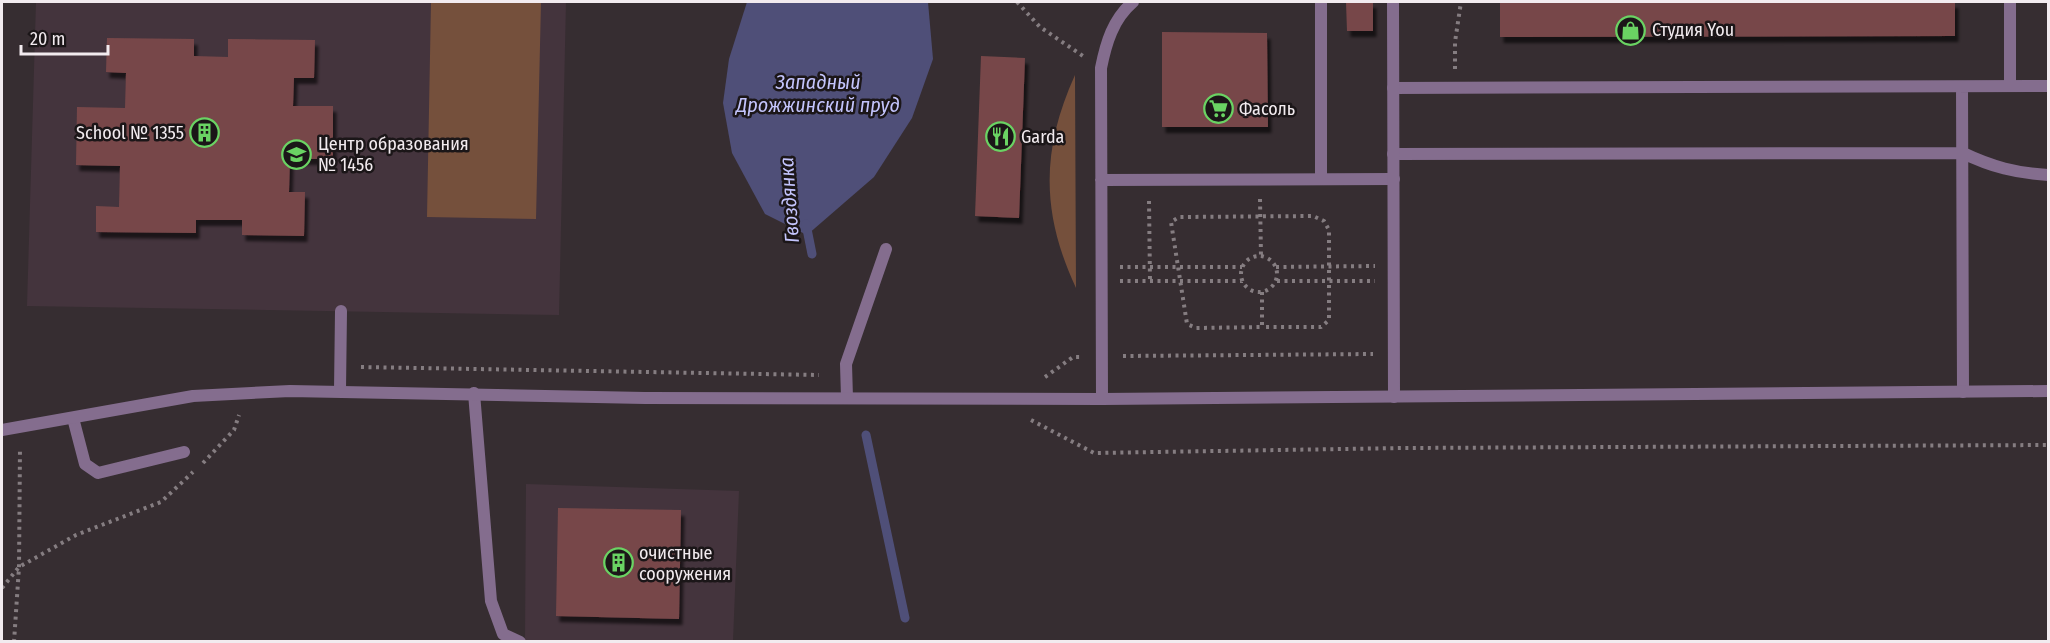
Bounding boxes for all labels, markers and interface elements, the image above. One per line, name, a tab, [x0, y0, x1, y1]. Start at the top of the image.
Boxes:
shop icon: Студия You	[1615, 14, 1647, 46]
scale bar	[21, 18, 108, 56]
place label: Студия You	[1652, 19, 1734, 41]
text: 20 m	[30, 28, 65, 50]
water label: Западный Дрожжинский пруд	[734, 70, 900, 117]
supermarket icon: Фасоль	[1202, 93, 1234, 125]
place label: Фасоль	[1239, 98, 1295, 120]
building icon: School № 1355	[189, 117, 221, 149]
restaurant icon: Garda	[984, 121, 1016, 153]
place label: School № 1355	[76, 122, 184, 144]
place label: Garda	[1021, 126, 1065, 148]
place label: Центр образования № 1456	[318, 133, 469, 176]
school or university icon: Центр образования № 1456	[281, 138, 313, 170]
water label: Гвоздянка	[774, 156, 804, 244]
place label: очистные сооружения	[639, 542, 731, 585]
building icon: очистные сооружения	[602, 547, 634, 579]

